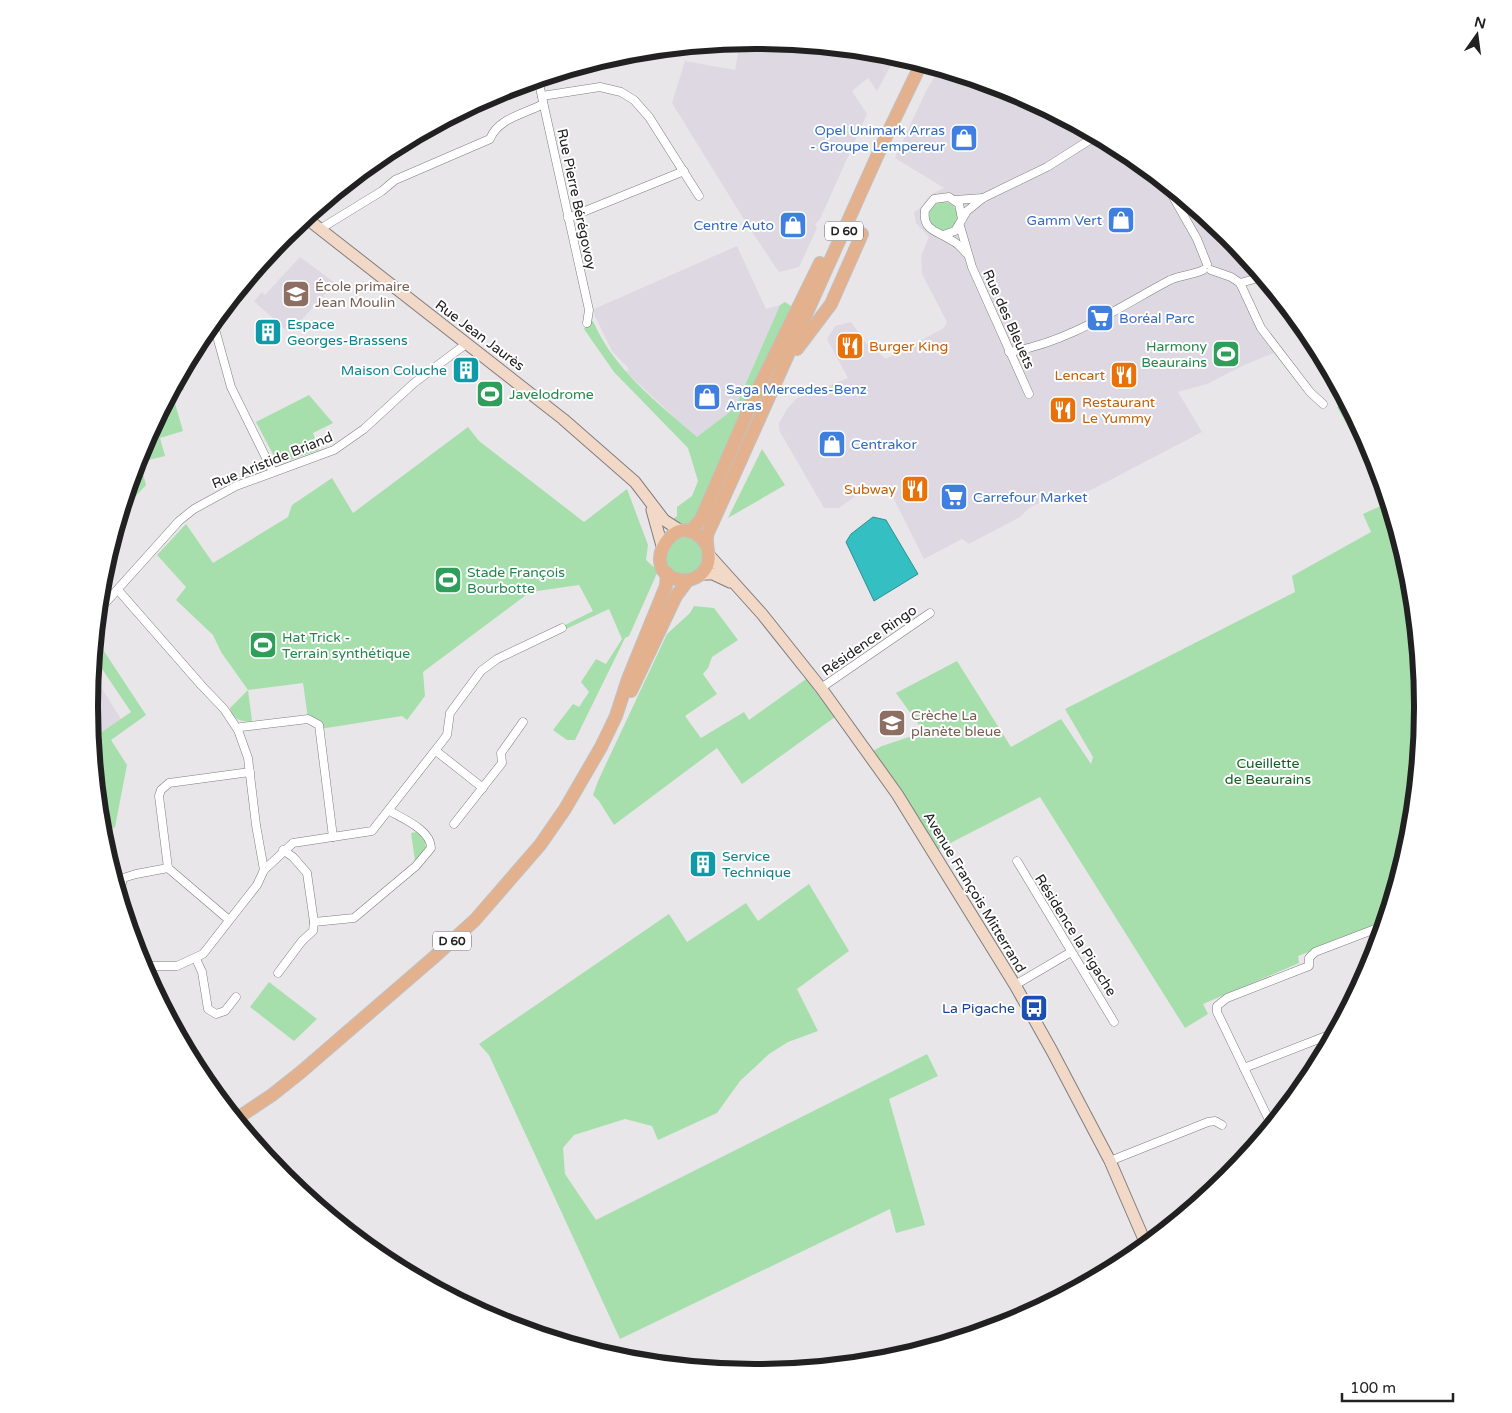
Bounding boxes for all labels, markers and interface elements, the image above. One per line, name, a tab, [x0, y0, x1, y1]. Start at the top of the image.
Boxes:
north arrow	[1452, 10, 1502, 60]
text: N	[1473, 13, 1488, 32]
place label: Opel Unimark Arras - Groupe Lempereur	[810, 122, 946, 155]
shop icon: Opel Unimark Arras - Groupe Lempereur	[949, 123, 979, 153]
street label: Rue Pierre Bérégovoy	[553, 127, 600, 272]
shop icon: Gamm Vert	[1106, 205, 1136, 235]
shop icon: Centre Auto	[778, 210, 808, 240]
place label: Gamm Vert	[1027, 212, 1103, 229]
place label: Centre Auto	[694, 217, 774, 234]
road number: D 60	[825, 222, 863, 240]
street label: Rue des Bleuets	[979, 267, 1038, 372]
place label: École primaire Jean Moulin	[315, 278, 410, 311]
school or university icon: École primaire Jean Moulin	[281, 279, 311, 309]
street label: Rue Jean Jaurès	[432, 296, 528, 375]
supermarket icon: Boréal Parc	[1085, 303, 1115, 333]
place label: Boréal Parc	[1119, 310, 1195, 327]
place label: Espace Georges-Brassens	[287, 316, 408, 349]
building icon: Espace Georges-Brassens	[253, 317, 283, 347]
restaurant icon: Burger King	[835, 331, 865, 361]
place label: Burger King	[869, 338, 948, 355]
place label: Harmony Beaurains	[1141, 338, 1207, 371]
sports icon: Harmony Beaurains	[1211, 339, 1241, 369]
building icon: Maison Coluche	[451, 355, 481, 385]
restaurant icon: Lencart	[1109, 360, 1139, 390]
place label: Maison Coluche	[341, 362, 447, 379]
place label: Lencart	[1054, 367, 1106, 384]
sports icon: Javelodrome	[475, 379, 505, 409]
place label: Saga Mercedes-Benz Arras	[726, 381, 867, 414]
shop icon: Saga Mercedes-Benz Arras	[692, 382, 722, 412]
place label: Javelodrome	[509, 386, 594, 403]
place label: Restaurant Le Yummy	[1082, 394, 1156, 427]
restaurant icon: Restaurant Le Yummy	[1048, 395, 1078, 425]
street label: Rue Aristide Briand	[209, 428, 335, 492]
shop icon: Centrakor	[817, 429, 847, 459]
place label: Centrakor	[851, 436, 917, 453]
restaurant icon: Subway	[900, 474, 930, 504]
place label: Subway	[844, 481, 896, 498]
supermarket icon: Carrefour Market	[939, 482, 969, 512]
place label: Carrefour Market	[973, 489, 1088, 506]
place label: Stade François Bourbotte	[467, 564, 565, 597]
sports icon: Stade François Bourbotte	[433, 565, 463, 595]
street label: Résidence Ringo	[819, 601, 920, 679]
place label: Hat Trick - Terrain synthétique	[282, 629, 410, 662]
sports icon: Hat Trick - Terrain synthétique	[248, 630, 278, 660]
place label: Crèche La planète bleue	[911, 707, 1001, 740]
school or university icon: Crèche La planète bleue	[877, 708, 907, 738]
park label: Cueillette de Beaurains	[1225, 755, 1311, 788]
street label: Avenue François Mitterrand	[920, 809, 1029, 976]
place label: Service Technique	[722, 848, 791, 881]
building icon: Service Technique	[688, 849, 718, 879]
street label: Résidence la Pigache	[1031, 871, 1120, 1000]
road number: D 60	[433, 931, 471, 950]
bus stop icon: La Pigache	[1019, 993, 1049, 1023]
place label: La Pigache	[942, 1000, 1015, 1017]
scale bar	[1342, 1370, 1453, 1402]
text: 100 m	[1350, 1379, 1396, 1397]

